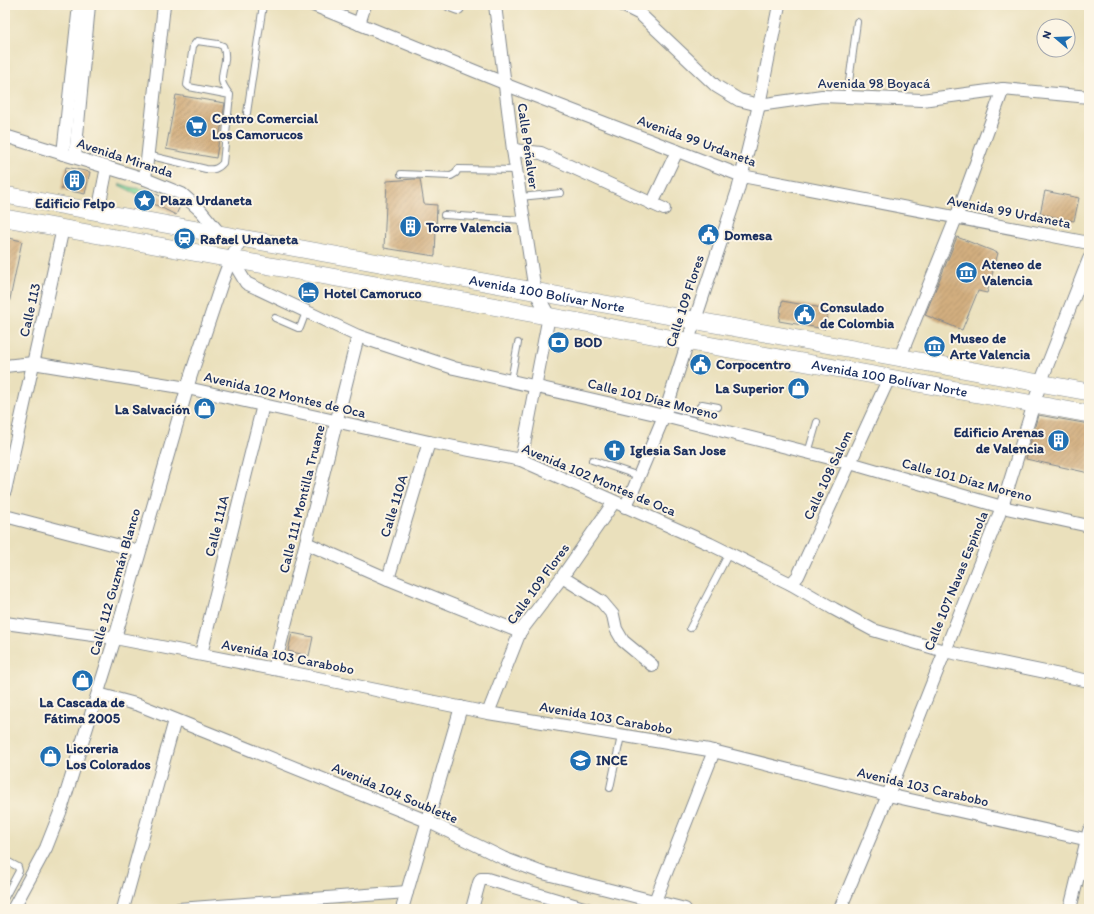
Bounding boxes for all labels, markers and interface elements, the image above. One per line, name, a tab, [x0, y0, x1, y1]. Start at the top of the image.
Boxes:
north arrow	[1036, 18, 1076, 58]
text: N	[1040, 29, 1054, 41]
street label: Avenida 98 Boyacá	[818, 75, 931, 92]
street label: Calle Peñalver	[514, 102, 543, 191]
place label: Centro Comercial Los Camorucos	[212, 110, 319, 143]
street label: Avenida 99 Urdaneta	[635, 112, 760, 171]
supermarket icon: Centro Comercial Los Camorucos	[183, 113, 209, 139]
street label: Avenida Miranda	[75, 134, 176, 182]
building icon: Edificio Felpo	[62, 168, 88, 194]
place icon: Plaza Urdaneta	[131, 187, 157, 213]
place label: Plaza Urdaneta	[160, 192, 252, 209]
street label: Avenida 99 Urdaneta	[946, 192, 1073, 232]
place label: Edificio Felpo	[35, 195, 115, 212]
building icon: Torre Valencia	[398, 214, 424, 240]
place label: Torre Valencia	[425, 219, 512, 236]
public building icon: Domesa	[695, 222, 721, 248]
station icon: Rafael Urdaneta	[172, 226, 198, 252]
place label: Domesa	[724, 227, 773, 244]
place label: Rafael Urdaneta	[200, 231, 299, 248]
street label: Calle 109 Flores	[662, 253, 708, 349]
place label: Ateneo de Valencia	[981, 256, 1042, 289]
museum icon: Ateneo de Valencia	[953, 259, 979, 285]
street label: Avenida 100 Bolívar Norte	[468, 271, 627, 316]
hotel icon: Hotel Camoruco	[296, 280, 322, 306]
street label: Calle 113	[16, 281, 45, 339]
place label: Hotel Camoruco	[324, 285, 422, 302]
place label: Consulado de Colombia	[820, 299, 894, 332]
public building icon: Consulado de Colombia	[791, 302, 817, 328]
bank icon: BOD	[545, 329, 571, 355]
place label: Museo de Arte Valencia	[949, 330, 1030, 363]
museum icon: Museo de Arte Valencia	[922, 333, 948, 359]
place label: BOD	[574, 334, 602, 351]
public building icon: Corpocentro	[687, 351, 713, 377]
place label: Corpocentro	[716, 356, 791, 373]
street label: Avenida 100 Bolívar Norte	[810, 356, 969, 400]
street label: Avenida 102 Montes de Oca	[202, 368, 368, 422]
street label: Calle 101 Díaz Moreno	[586, 375, 720, 423]
shop icon: La Superior	[786, 375, 812, 401]
place label: La Superior	[715, 380, 784, 397]
shop icon: La Salvación	[192, 396, 218, 422]
place label: La Salvación	[115, 401, 190, 418]
street label: Calle 111 Montilla Truane	[275, 423, 329, 575]
place label: Edificio Arenas de Valencia	[954, 424, 1044, 457]
street label: Calle 108 Salom	[800, 427, 857, 523]
building icon: Edificio Arenas de Valencia	[1046, 427, 1072, 453]
church icon: Iglesia San Jose	[601, 437, 627, 463]
street label: Avenida 102 Montes de Oca	[520, 440, 679, 520]
place label: Iglesia San Jose	[630, 442, 726, 459]
street label: Calle 101 Díaz Moreno	[900, 454, 1034, 506]
street label: Calle 110A	[376, 473, 412, 539]
street label: Calle 111A	[201, 494, 233, 558]
street label: Calle 112 Guzmán Blanco	[86, 506, 144, 658]
street label: Calle 107 Navas Espinola	[920, 509, 992, 653]
street label: Calle 109 Flores	[503, 540, 573, 628]
street label: Avenida 103 Carabobo	[220, 636, 356, 678]
shop icon: La Cascada de Fátima 2005	[69, 667, 95, 693]
place label: La Cascada de Fátima 2005	[39, 694, 125, 727]
street label: Avenida 103 Carabobo	[538, 698, 674, 738]
place label: Licoreria Los Colorados	[66, 740, 151, 773]
shop icon: Licoreria Los Colorados	[37, 743, 63, 769]
school or university icon: INCE	[567, 747, 593, 773]
place label: INCE	[596, 752, 628, 769]
street label: Avenida 104 Soublette	[330, 759, 461, 827]
street label: Avenida 103 Carabobo	[856, 764, 990, 810]

